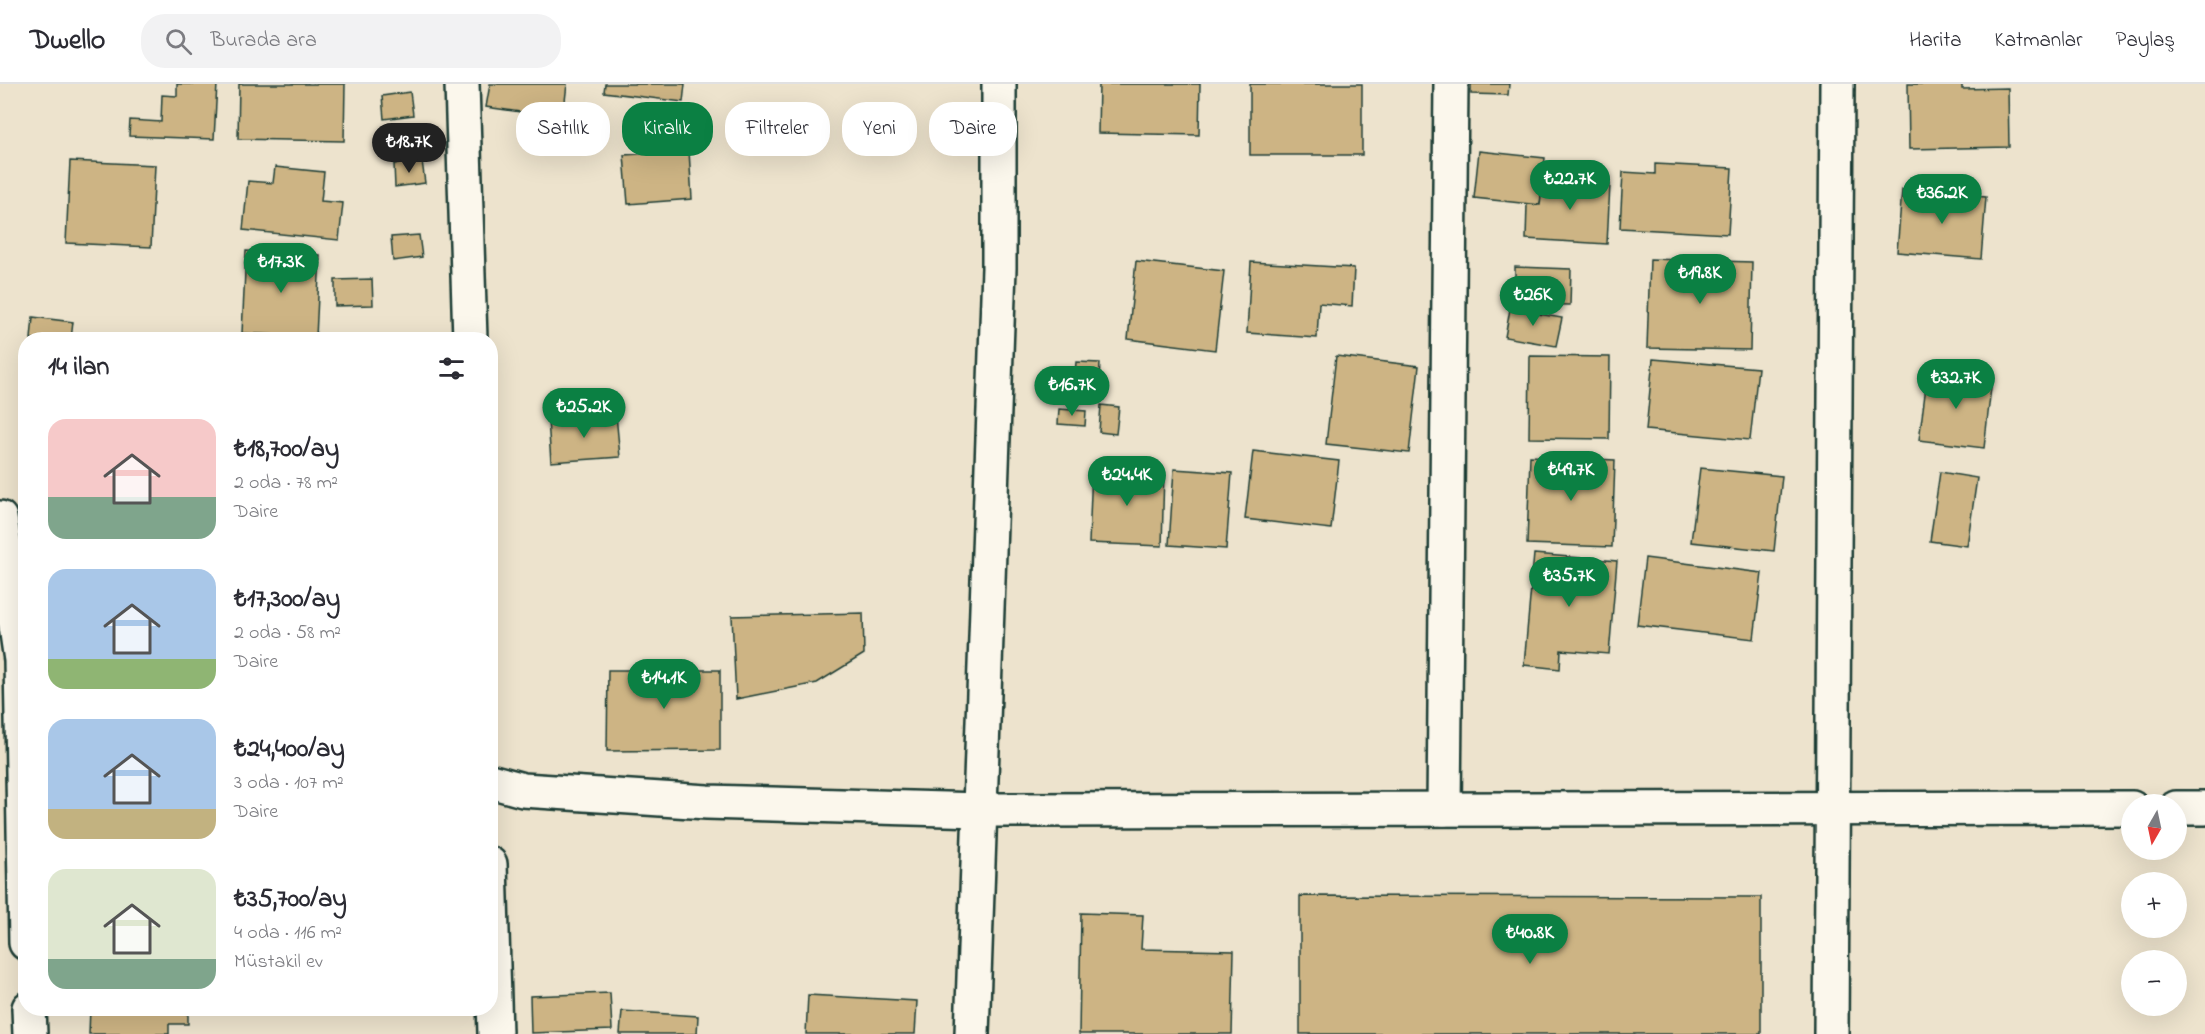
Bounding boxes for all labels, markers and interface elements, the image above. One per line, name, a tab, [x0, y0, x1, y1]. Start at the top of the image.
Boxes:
search box	[141, 14, 561, 68]
text: Dwello	[30, 21, 105, 62]
icon: search	[162, 25, 195, 58]
text: Burada ara	[210, 25, 317, 57]
text: Harita	[1909, 26, 1962, 56]
text: Katmanlar	[1995, 26, 2083, 56]
text: Paylaş	[2116, 26, 2175, 56]
chip: Satılık	[516, 102, 610, 156]
chip: Kiralık	[622, 102, 713, 156]
chip: Filtreler	[725, 102, 830, 156]
chip: Yeni	[842, 102, 917, 156]
chip: Daire	[929, 102, 1017, 156]
pin: ₺18.7K	[360, 123, 458, 174]
text: ₺18.7K	[386, 128, 432, 157]
pin: ₺22.7K	[1521, 160, 1619, 211]
text: ₺22.7K	[1544, 165, 1596, 194]
pin: ₺36.2K	[1893, 174, 1991, 225]
text: ₺36.2K	[1917, 179, 1967, 208]
pin: ₺17.3K	[232, 243, 330, 294]
text: ₺17.3K	[258, 248, 304, 277]
pin: ₺19.8K	[1651, 254, 1749, 305]
text: ₺19.8K	[1678, 259, 1722, 288]
pin: ₺26K	[1497, 276, 1569, 327]
text: ₺26K	[1514, 281, 1552, 310]
text: 14 ilan	[48, 349, 109, 387]
icon: filters	[435, 352, 468, 385]
pin: ₺32.7K	[1907, 359, 2005, 410]
text: ₺32.7K	[1931, 364, 1981, 393]
pin: ₺16.7K	[1023, 366, 1121, 417]
text: ₺16.7K	[1048, 371, 1096, 400]
pin: ₺25.2K	[535, 388, 633, 439]
text: ₺25.2K	[556, 393, 612, 422]
text: ₺18,700/ay	[234, 431, 339, 469]
icon: home	[96, 443, 168, 515]
pin: ₺49.7K	[1522, 451, 1620, 502]
pin: ₺24.4K	[1078, 456, 1176, 507]
text: ₺49.7K	[1548, 456, 1594, 485]
text: ₺24.4K	[1102, 461, 1152, 490]
text: 2 oda · 78 m²	[234, 469, 338, 498]
text: Daire	[234, 498, 278, 527]
pin: ₺35.7K	[1520, 557, 1618, 608]
text: ₺35.7K	[1543, 562, 1595, 591]
text: ₺17,300/ay	[234, 581, 340, 619]
icon: home	[96, 593, 168, 665]
text: 2 oda · 58 m²	[234, 619, 341, 648]
text: Daire	[234, 648, 278, 677]
pin: ₺14.1K	[615, 659, 713, 710]
text: ₺14.1K	[642, 664, 686, 693]
text: ₺24,400/ay	[234, 731, 345, 769]
icon: home	[96, 743, 168, 815]
text: 3 oda · 107 m²	[234, 769, 344, 798]
north arrow	[2121, 794, 2187, 860]
map controls	[2121, 794, 2187, 1016]
text: Daire	[234, 798, 278, 827]
button: +	[2121, 872, 2187, 938]
text: ₺35,700/ay	[234, 881, 347, 919]
icon: home	[96, 893, 168, 965]
pin: ₺40.8K	[1481, 914, 1579, 965]
text: 4 oda · 116 m²	[234, 919, 342, 948]
text: ₺40.8K	[1506, 919, 1554, 948]
text: Müstakil ev	[234, 948, 323, 977]
button: −	[2121, 950, 2187, 1016]

